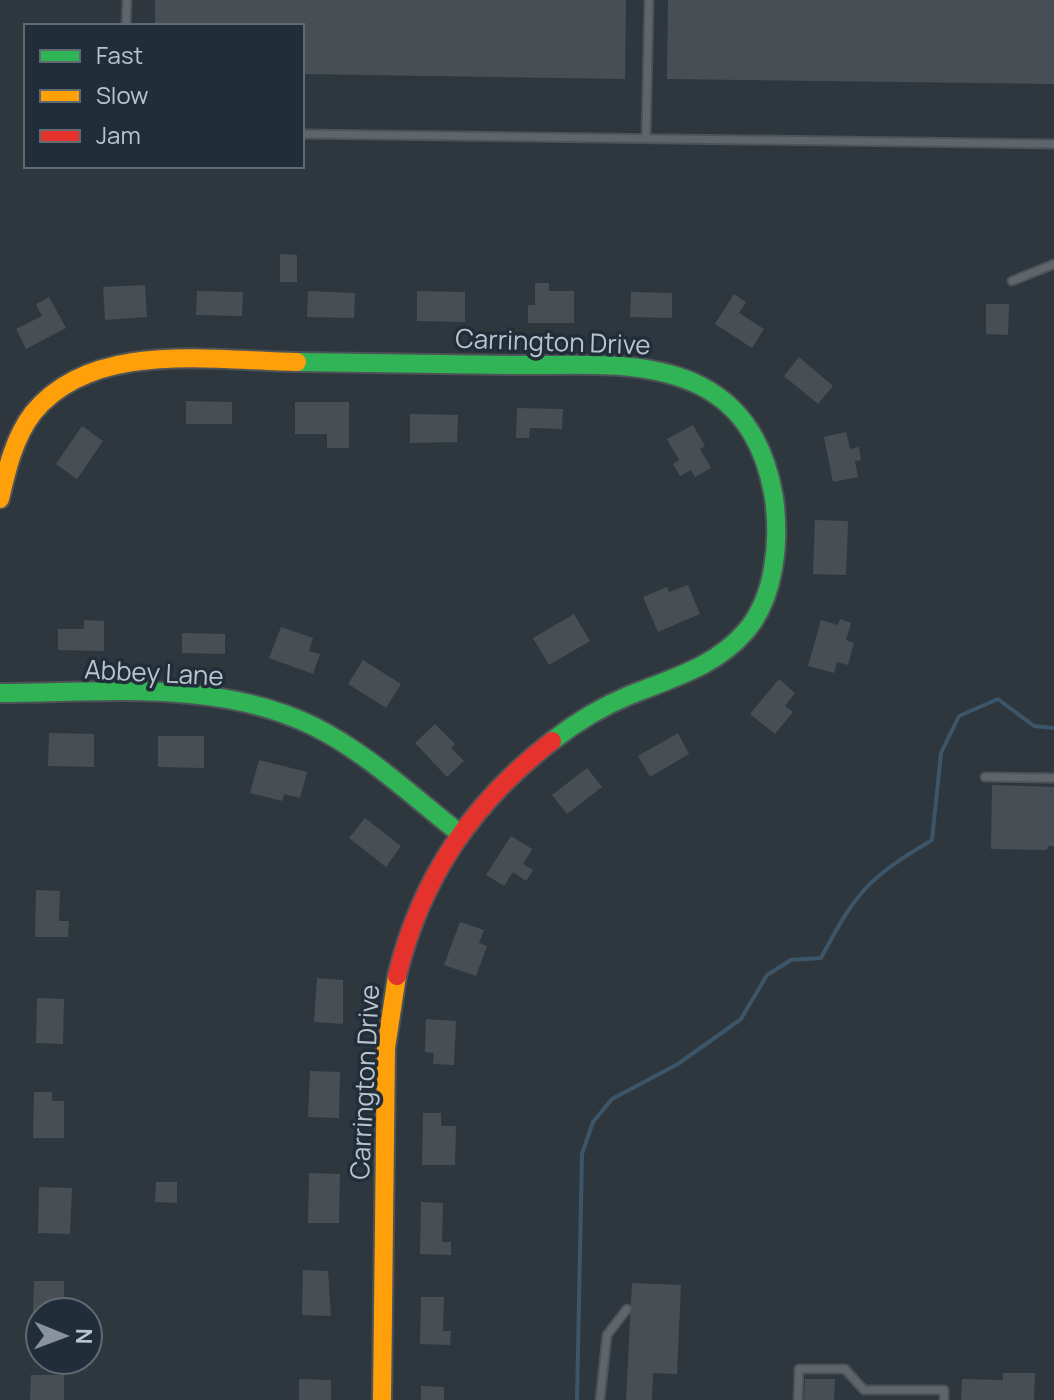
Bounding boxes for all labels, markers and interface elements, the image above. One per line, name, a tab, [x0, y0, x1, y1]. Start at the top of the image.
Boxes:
legend	[24, 24, 304, 168]
text: Fast	[96, 38, 143, 71]
text: Slow	[96, 78, 149, 111]
text: Jam	[96, 118, 141, 151]
street label: Carrington Drive	[455, 320, 651, 362]
street label: Abbey Lane	[83, 650, 225, 694]
street label: Carrington Drive	[341, 983, 387, 1181]
north arrow	[24, 1296, 104, 1376]
text: N	[69, 1328, 99, 1345]

